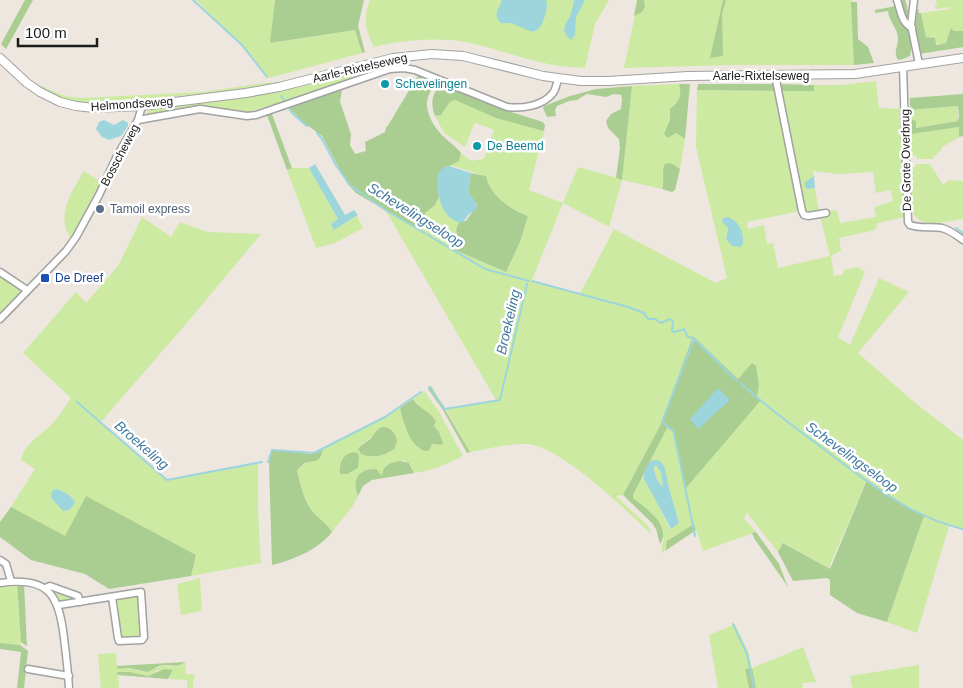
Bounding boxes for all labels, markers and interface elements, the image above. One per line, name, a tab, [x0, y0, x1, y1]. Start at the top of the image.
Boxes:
scale bar	[18, 15, 96, 47]
text: 100 m	[25, 24, 67, 41]
street label: Aarle-Rixtelseweg	[311, 50, 409, 86]
street label: Aarle-Rixtelseweg	[713, 69, 809, 83]
place label: Schevelingen	[395, 77, 467, 91]
marker: Schevelingen	[379, 78, 391, 90]
street label: Helmondseweg	[90, 94, 174, 114]
street label: De Grote Overbrug	[898, 109, 914, 211]
street label: Bosscheweg	[98, 122, 142, 188]
place label: De Beemd	[487, 139, 544, 153]
marker: De Beemd	[471, 140, 483, 152]
water label: Schevelingseloop	[365, 179, 467, 251]
place label: Tamoil express	[110, 202, 190, 216]
marker: Tamoil express	[94, 203, 106, 215]
place label: De Dreef	[55, 271, 104, 285]
marker: De Dreef	[39, 272, 51, 284]
water label: Broekeling	[493, 288, 523, 356]
water label: Broekeling	[112, 417, 172, 473]
water label: Schevelingseloop	[803, 418, 901, 496]

